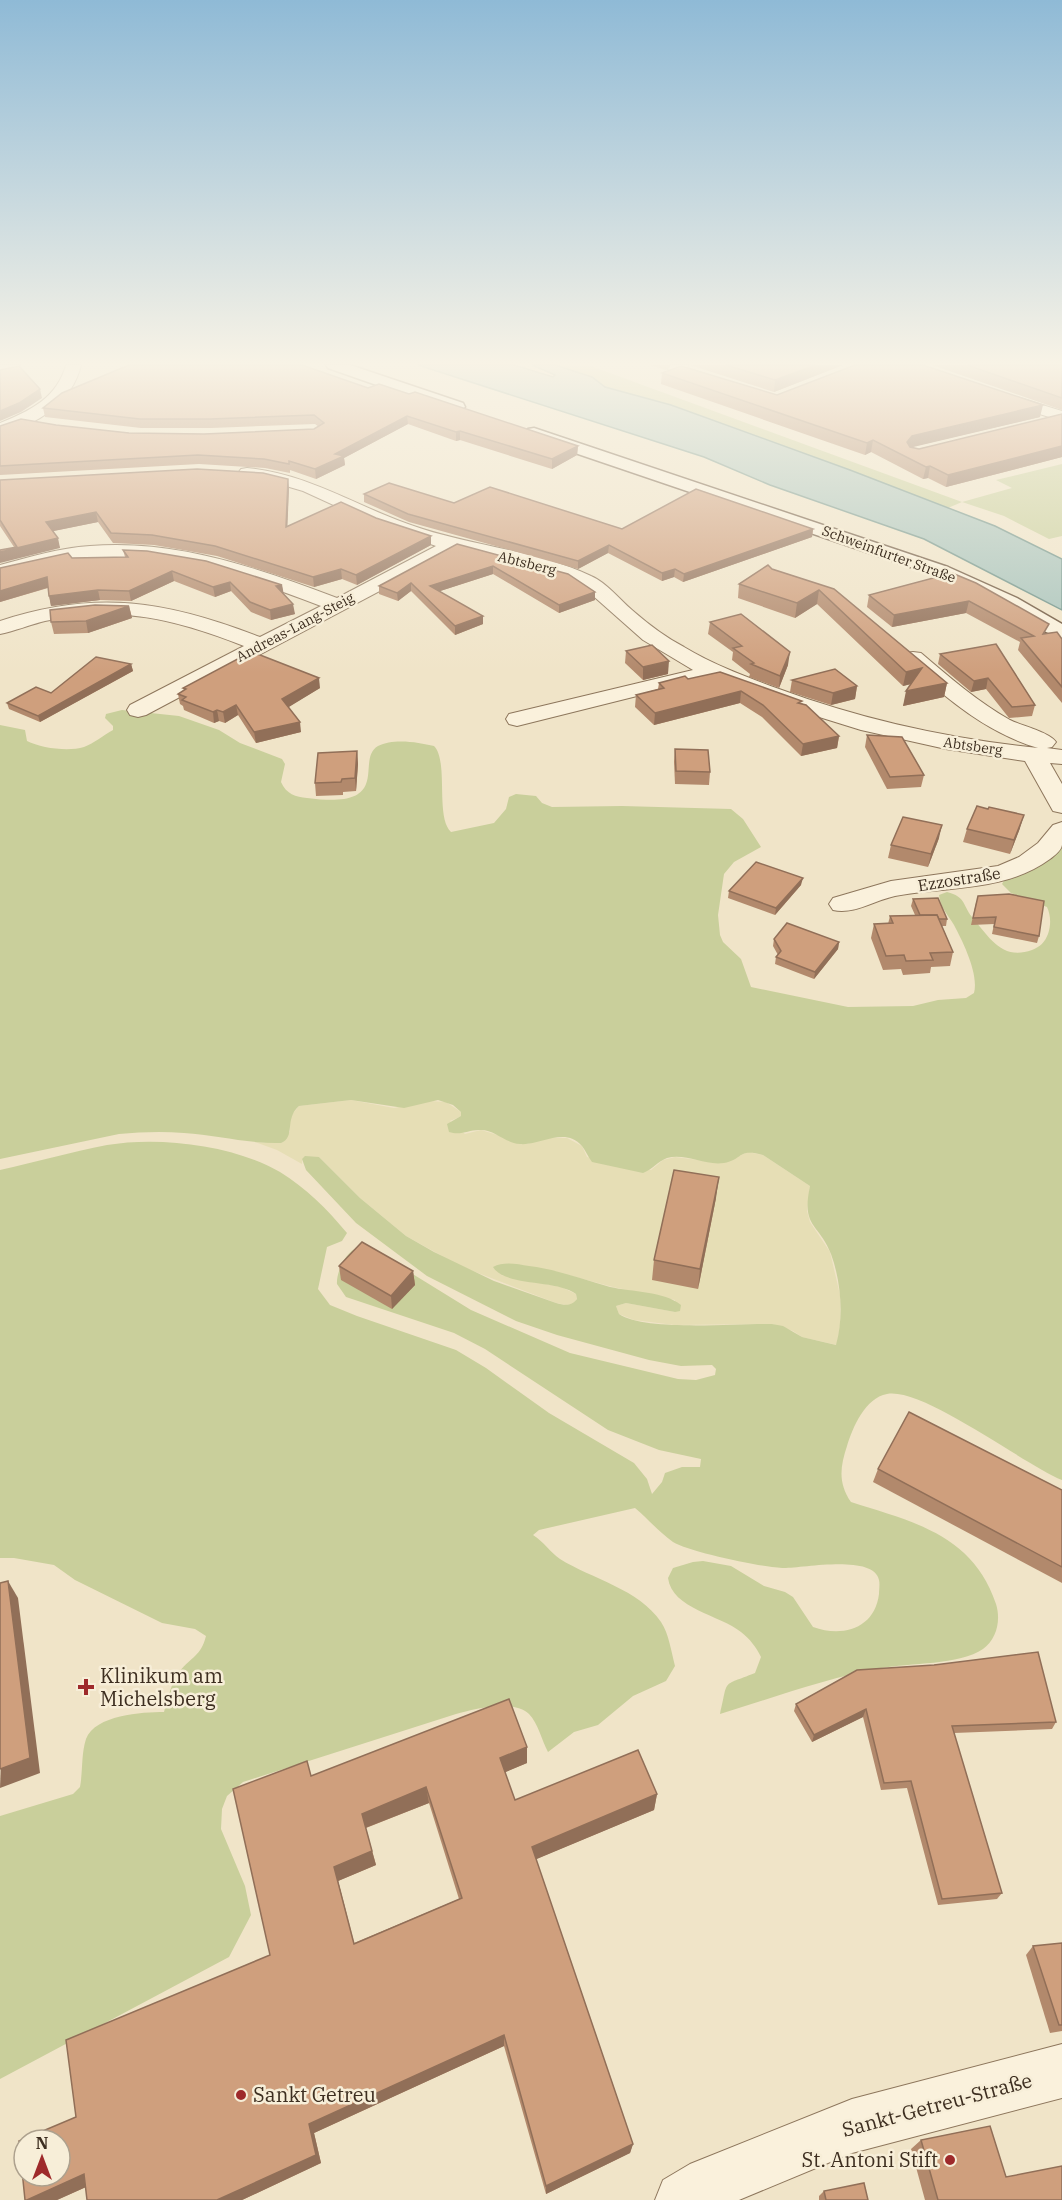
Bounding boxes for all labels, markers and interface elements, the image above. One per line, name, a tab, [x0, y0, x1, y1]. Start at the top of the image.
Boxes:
street label: Schweinfurter Straße	[820, 521, 958, 587]
street label: Abtsberg	[496, 547, 558, 579]
street label: Andreas-Lang-Steig	[233, 588, 357, 666]
street label: Abtsberg	[942, 733, 1004, 759]
street label: Ezzostraße	[916, 863, 1002, 895]
place label: Klinikum am Michelsberg	[100, 1662, 223, 1712]
marker: Klinikum am Michelsberg	[77, 1678, 95, 1696]
street label: Sankt-Getreu-Straße	[839, 2066, 1035, 2143]
place label: Sankt Getreu	[253, 2081, 376, 2108]
marker: Sankt Getreu	[234, 2088, 248, 2102]
north arrow	[12, 2128, 72, 2188]
text: N	[36, 2133, 48, 2153]
place label: St. Antoni Stift	[801, 2146, 938, 2173]
marker: St. Antoni Stift	[943, 2153, 957, 2167]

